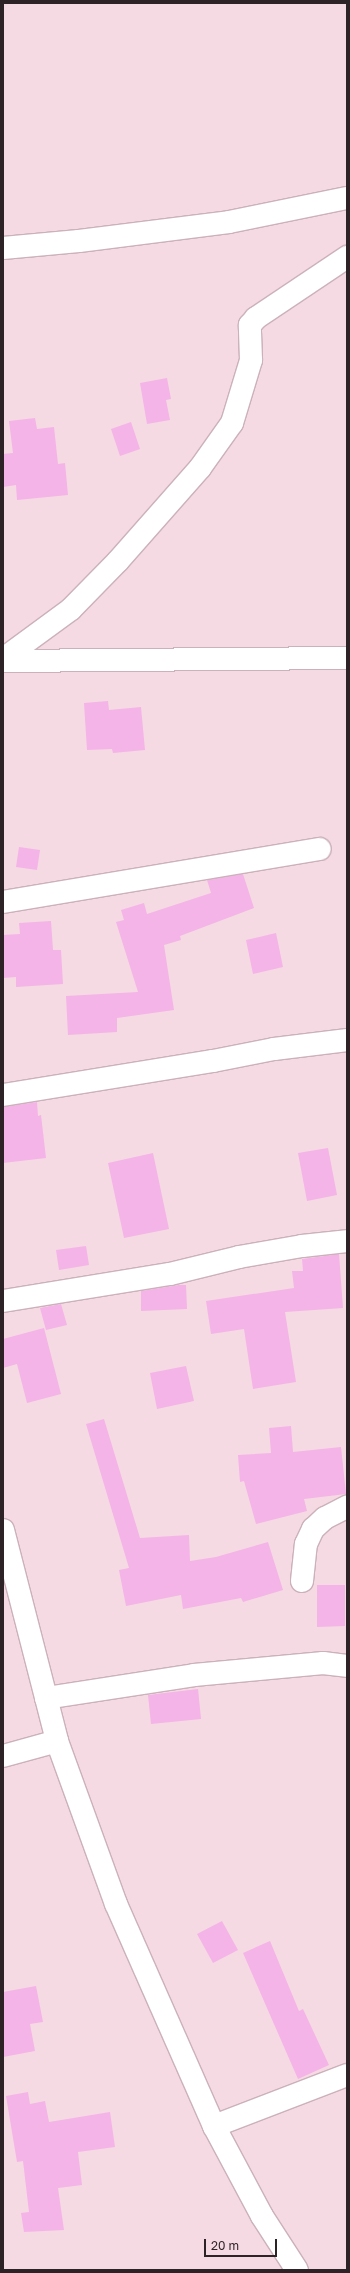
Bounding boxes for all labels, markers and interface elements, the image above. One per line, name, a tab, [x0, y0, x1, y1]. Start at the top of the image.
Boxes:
scale bar	[206, 2231, 279, 2257]
text: 20 m	[211, 2238, 239, 2253]

